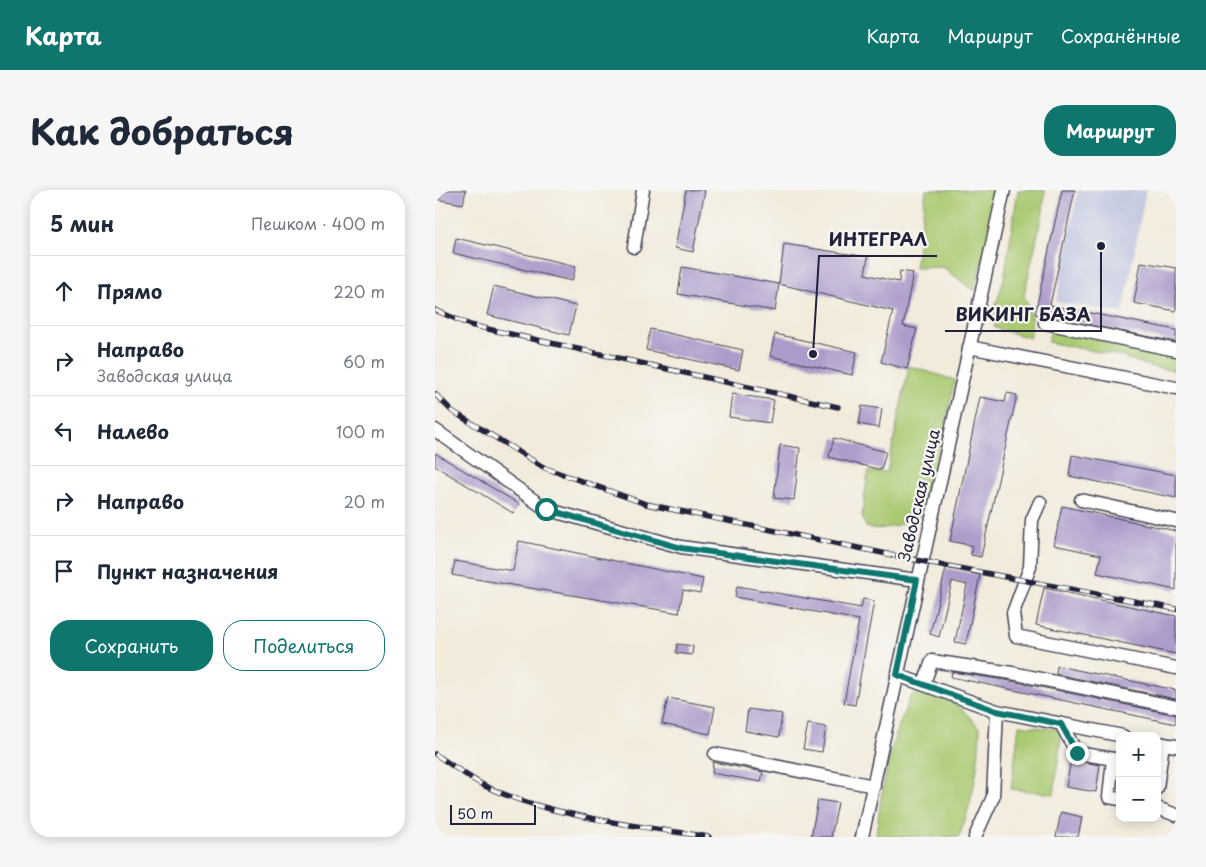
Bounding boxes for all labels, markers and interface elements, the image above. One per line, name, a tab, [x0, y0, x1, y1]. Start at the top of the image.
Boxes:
text: Карта	[25, 17, 102, 53]
text: Карта	[867, 22, 919, 49]
text: Маршрут	[947, 22, 1033, 49]
text: Сохранённые	[1061, 22, 1181, 49]
text: Как добраться	[30, 104, 294, 157]
button: Маршрут	[1044, 105, 1176, 156]
text: 5 мин	[50, 207, 114, 239]
text: Пешком · 400 m	[251, 211, 385, 235]
callout: ИНТЕГРАЛ	[819, 223, 937, 256]
text: ИНТЕГРАЛ	[829, 225, 927, 252]
icon: ahead	[50, 277, 78, 305]
text: Прямо	[97, 277, 162, 305]
text: 220 m	[334, 279, 385, 303]
callout: ВИКИНГ БАЗА	[945, 298, 1101, 331]
text: ВИКИНГ БАЗА	[955, 300, 1091, 327]
text: Направо	[97, 335, 184, 363]
icon: right	[50, 347, 78, 375]
text: 60 m	[343, 349, 385, 373]
text: Заводская улица	[97, 363, 232, 387]
icon: left	[50, 417, 78, 445]
text: Налево	[97, 417, 169, 445]
text: 100 m	[336, 419, 385, 443]
street label: Заводская улица	[891, 426, 945, 563]
icon: right	[50, 487, 78, 515]
text: Направо	[97, 487, 184, 515]
text: 20 m	[344, 489, 385, 513]
route start	[535, 498, 558, 521]
icon: arrive	[50, 557, 78, 585]
text: Пункт назначения	[97, 557, 278, 585]
button: Сохранить	[50, 620, 213, 671]
button: Поделиться	[223, 620, 385, 671]
map controls	[1116, 732, 1161, 822]
button: +	[1116, 732, 1161, 777]
route end	[1066, 742, 1089, 765]
button: −	[1116, 777, 1161, 822]
scale bar	[450, 802, 536, 825]
text: 50 m	[457, 803, 493, 824]

